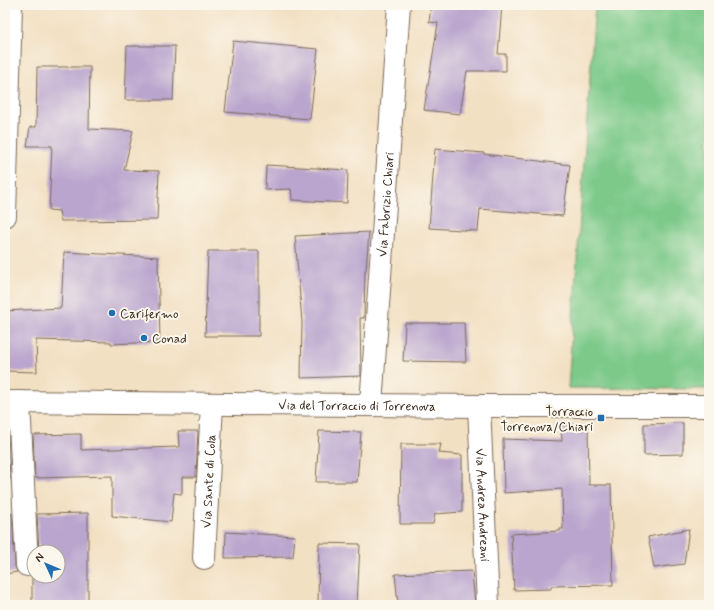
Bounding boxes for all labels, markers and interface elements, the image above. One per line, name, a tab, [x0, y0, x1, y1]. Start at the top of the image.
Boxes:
street label: Via Fabrizio Chiari	[374, 152, 399, 258]
place label: Carifermo	[120, 306, 179, 323]
marker: Carifermo	[107, 308, 117, 318]
place label: Conad	[152, 331, 187, 348]
marker: Conad	[139, 333, 149, 343]
street label: Via del Torraccio di Torrenova	[278, 397, 436, 416]
place label: Torraccio Torrenova/Chiari	[500, 404, 593, 436]
marker: Torraccio Torrenova/Chiari	[596, 413, 606, 423]
street label: Via Sante di Cola	[199, 434, 220, 529]
street label: Via Andrea Andreani	[471, 448, 493, 562]
north arrow	[26, 544, 66, 584]
text: N	[32, 550, 47, 565]

